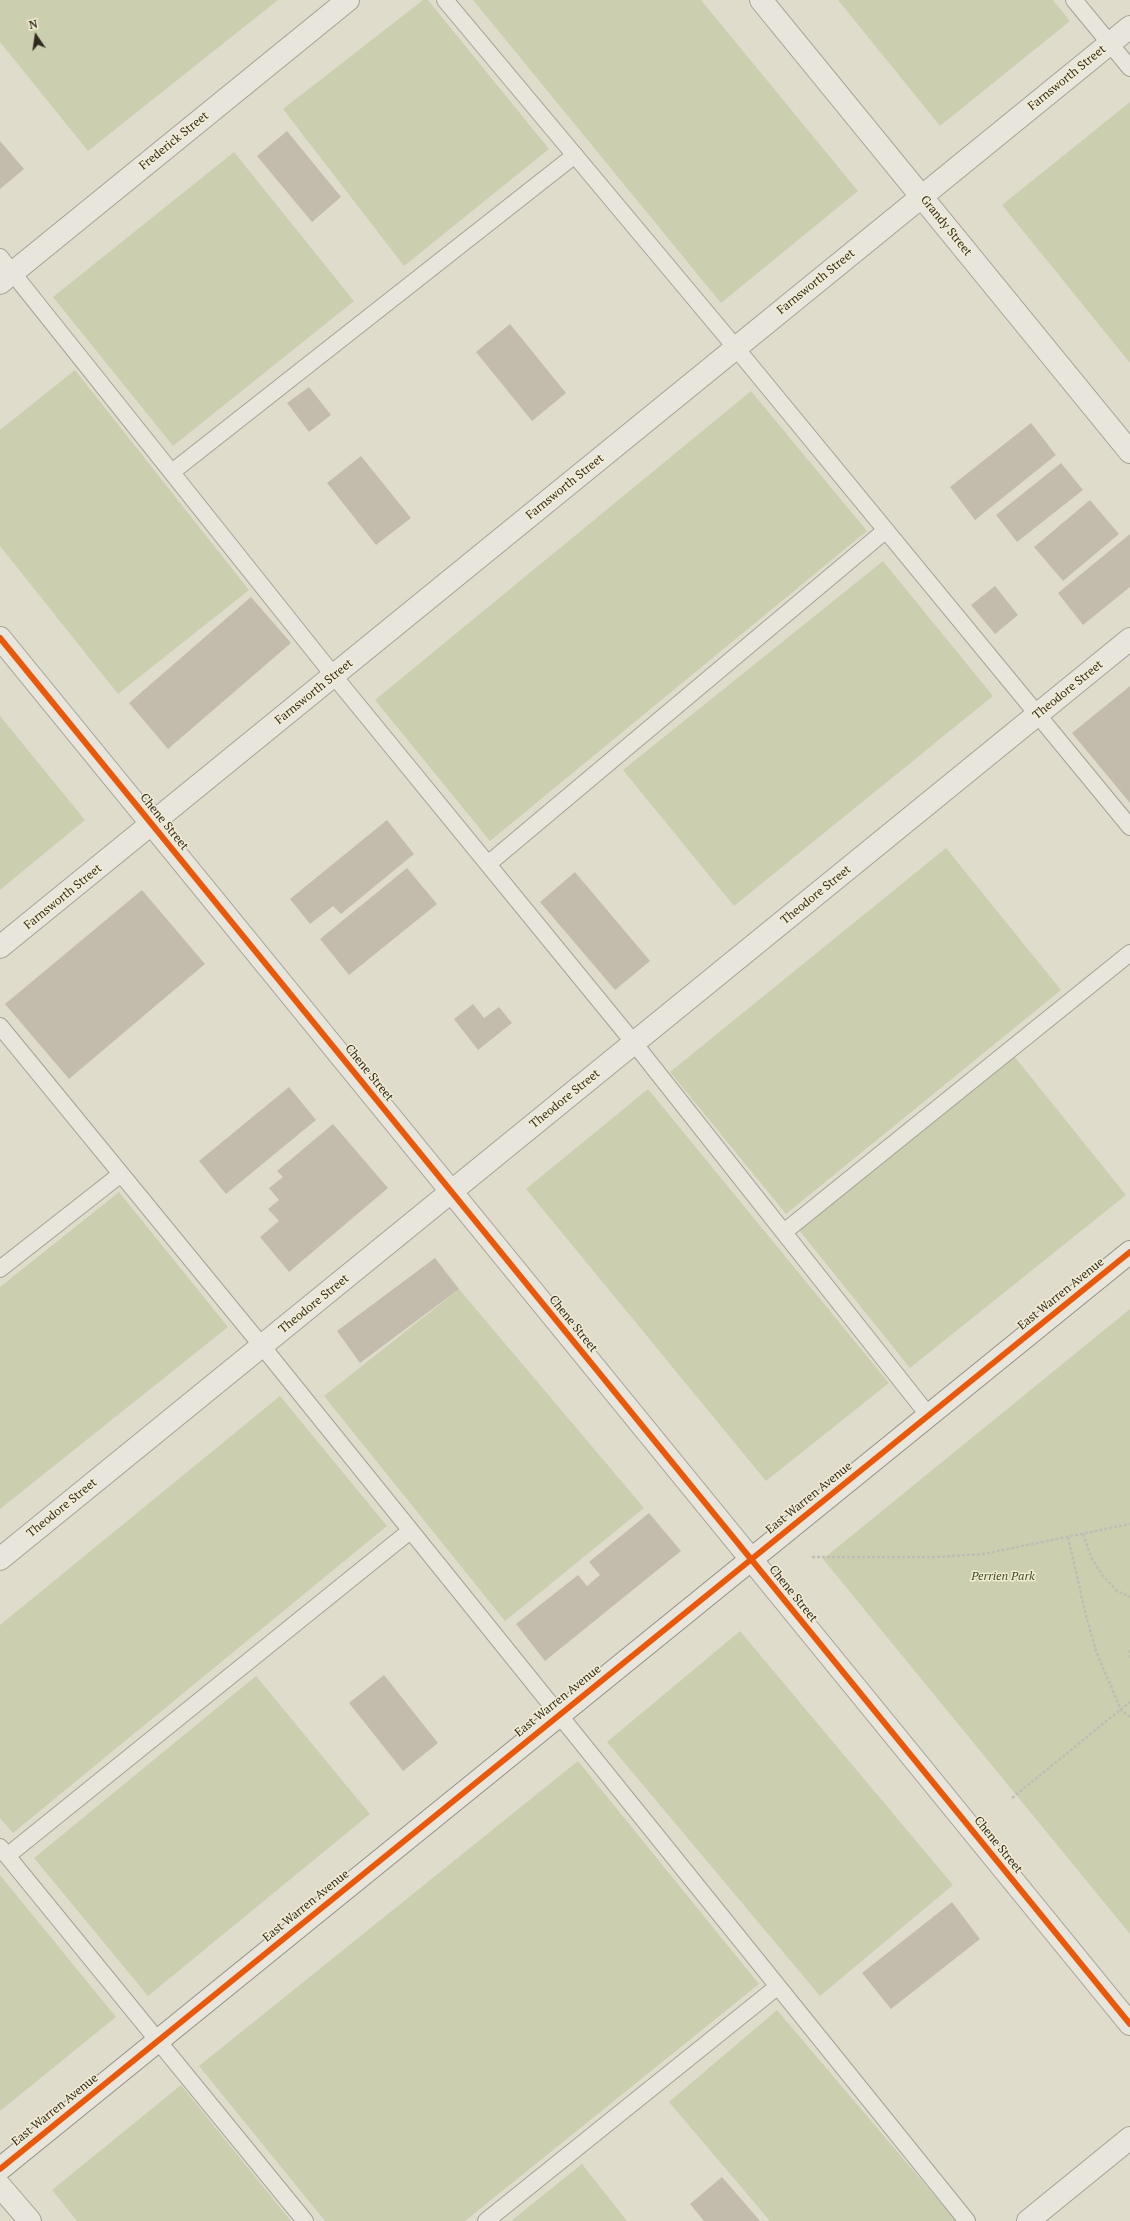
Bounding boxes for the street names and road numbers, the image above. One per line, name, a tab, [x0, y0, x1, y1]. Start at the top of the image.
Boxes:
street label: Farnsworth Street	[1025, 42, 1109, 114]
street label: Frederick Street	[137, 109, 211, 173]
street label: Grandy Street	[917, 193, 975, 259]
street label: Farnsworth Street	[774, 246, 858, 318]
street label: Farnsworth Street	[523, 451, 607, 523]
street label: Farnsworth Street	[272, 656, 356, 728]
street label: Theodore Street	[1030, 657, 1106, 723]
street label: Chene Street	[137, 791, 191, 853]
street label: Farnsworth Street	[21, 861, 105, 933]
street label: Theodore Street	[778, 862, 854, 928]
street label: Chene Street	[342, 1042, 396, 1104]
street label: Theodore Street	[527, 1066, 603, 1132]
street label: East Warren Avenue	[1015, 1255, 1107, 1333]
street label: Theodore Street	[276, 1271, 352, 1337]
street label: Chene Street	[546, 1293, 600, 1355]
street label: East Warren Avenue	[763, 1459, 855, 1537]
street label: Theodore Street	[24, 1475, 100, 1541]
street label: Chene Street	[766, 1563, 820, 1625]
street label: East Warren Avenue	[512, 1662, 604, 1740]
street label: Chene Street	[971, 1814, 1025, 1876]
street label: East Warren Avenue	[260, 1867, 352, 1945]
street label: East Warren Avenue	[9, 2071, 101, 2149]

